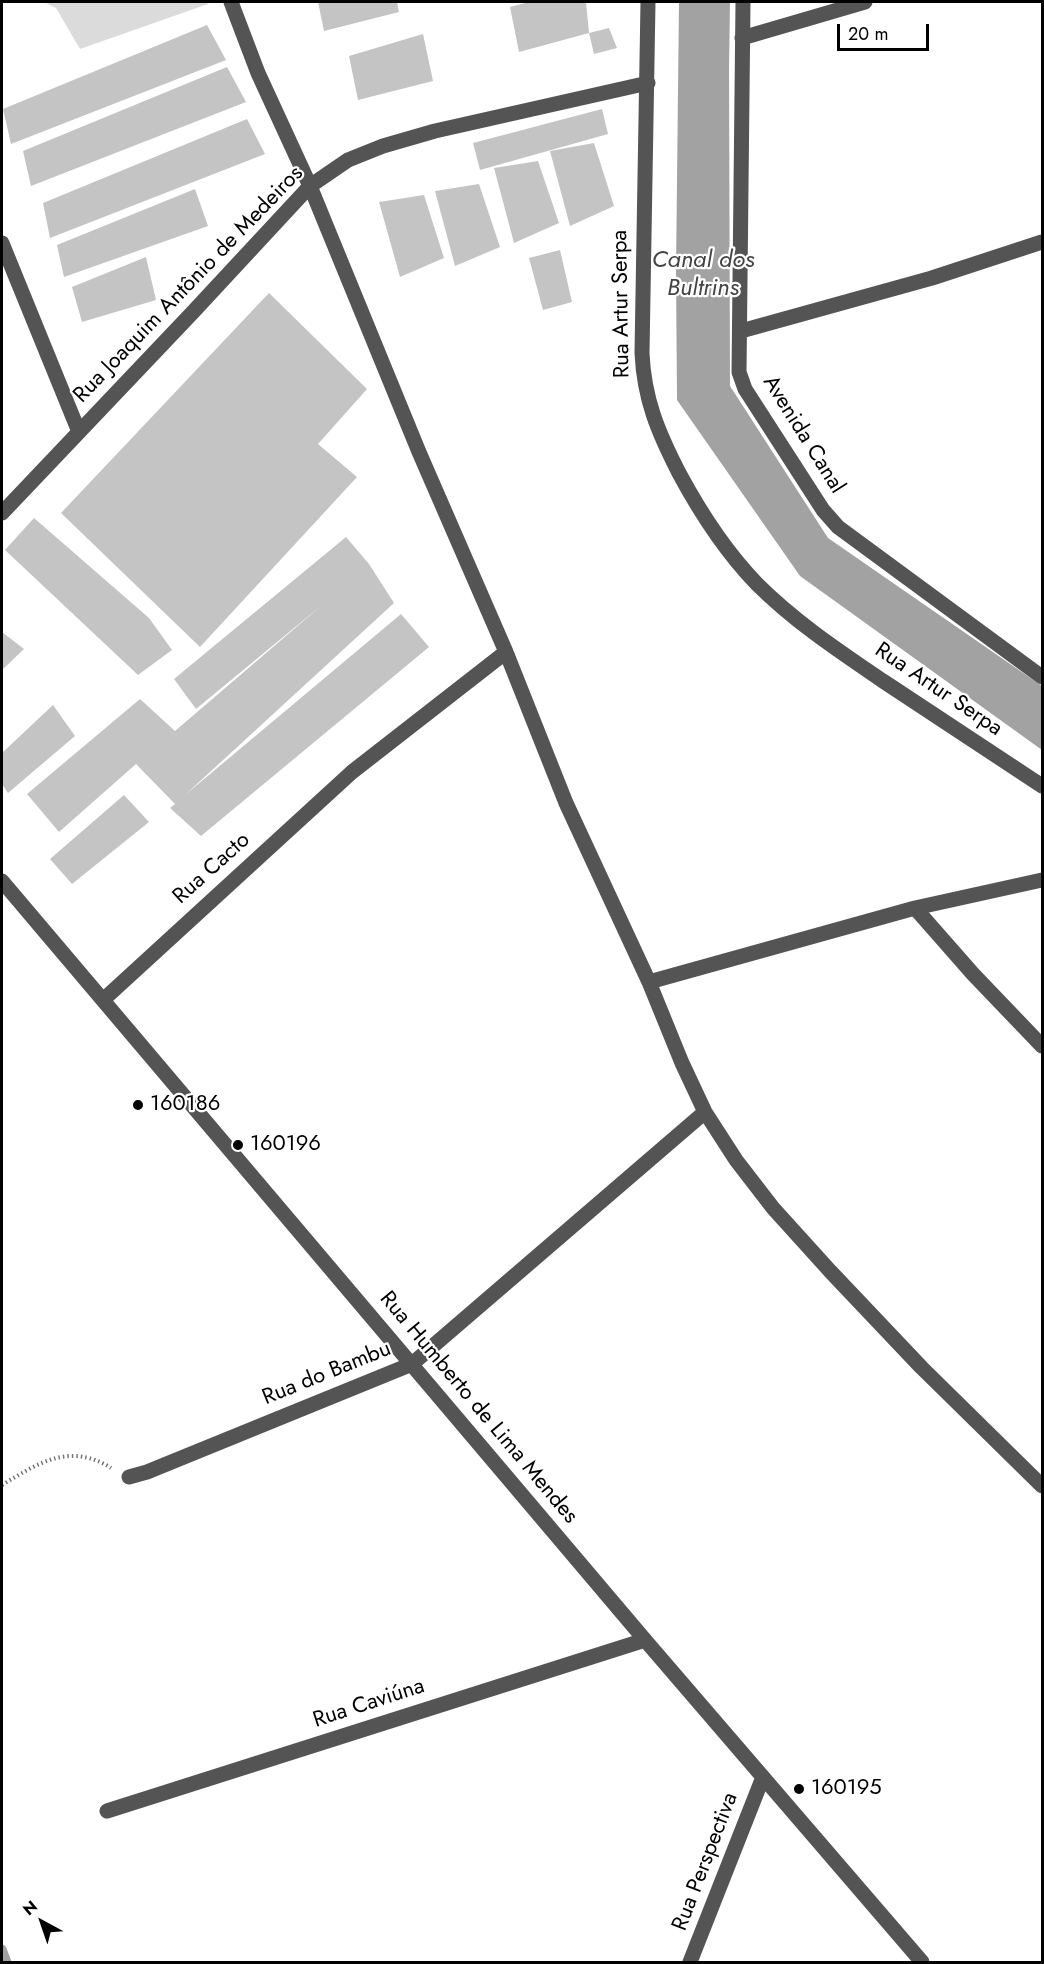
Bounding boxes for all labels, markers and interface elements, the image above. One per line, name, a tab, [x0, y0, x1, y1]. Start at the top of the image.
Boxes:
scale bar	[840, 12, 932, 50]
text: 20 m	[848, 21, 888, 47]
street label: Rua Joaquim Antônio de Medeiros	[69, 161, 309, 409]
street label: Rua Artur Serpa	[608, 230, 636, 378]
water label: Canal dos Bultrins	[652, 247, 754, 303]
street label: Avenida Canal	[756, 371, 850, 499]
street label: Rua Artur Serpa	[869, 638, 1007, 742]
street label: Rua Cacto	[168, 828, 256, 910]
place label: 160186	[150, 1092, 220, 1118]
marker: 160186	[131, 1098, 145, 1112]
place label: 160196	[250, 1132, 321, 1158]
marker: 160196	[231, 1138, 245, 1152]
street label: Rua Humberto de Lima Mendes	[373, 1287, 583, 1529]
street label: Rua do Bambu	[259, 1336, 395, 1412]
street label: Rua Caviúna	[310, 1674, 428, 1734]
place label: 160195	[811, 1776, 882, 1802]
marker: 160195	[792, 1782, 806, 1796]
street label: Rua Perspectiva	[668, 1789, 744, 1935]
north arrow	[12, 1892, 72, 1952]
text: N	[18, 1895, 42, 1921]

